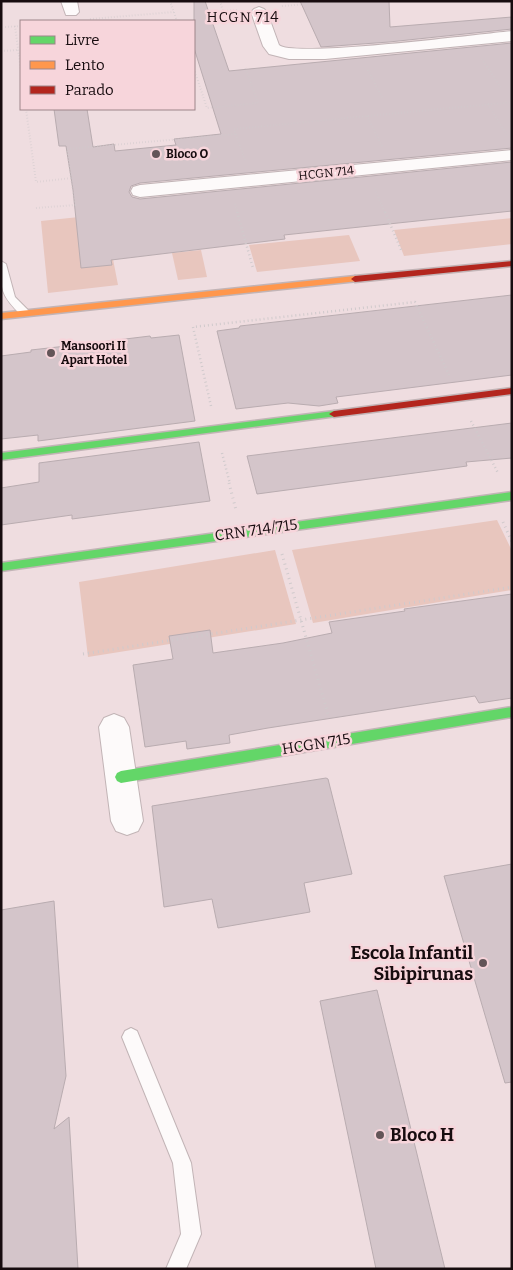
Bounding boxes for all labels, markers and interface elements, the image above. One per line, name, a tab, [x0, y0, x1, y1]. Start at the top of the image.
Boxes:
district label: HCGN 714	[206, 9, 280, 26]
legend	[20, 20, 195, 110]
text: Livre	[65, 31, 100, 49]
text: Lento	[65, 56, 105, 74]
text: Parado	[65, 81, 114, 99]
place label: Bloco O	[166, 147, 208, 161]
marker: Bloco O	[150, 148, 162, 160]
street label: HCGN 714	[298, 163, 354, 183]
place label: Mansoori II Apart Hotel	[61, 339, 127, 367]
marker: Mansoori II Apart Hotel	[45, 347, 57, 359]
street label: CRN 714/715	[213, 515, 299, 545]
street label: HCGN 715	[281, 730, 351, 758]
place label: Escola Infantil Sibipirunas	[350, 942, 473, 985]
marker: Escola Infantil Sibipirunas	[477, 957, 489, 969]
place label: Bloco H	[390, 1124, 454, 1146]
marker: Bloco H	[374, 1129, 386, 1141]

